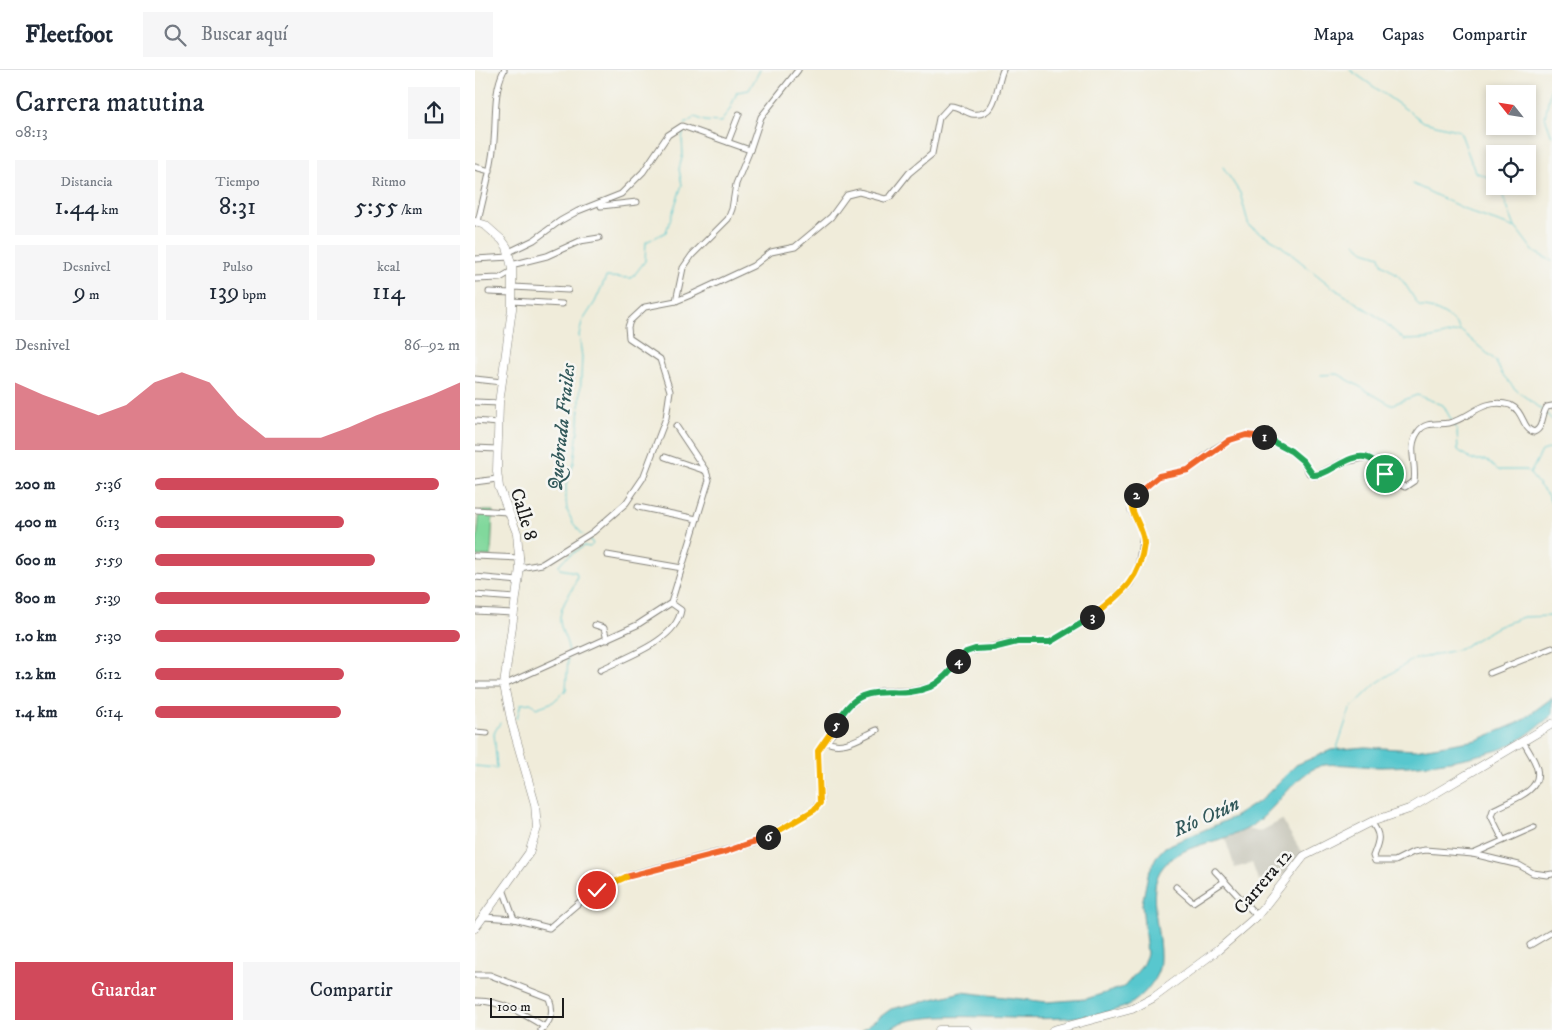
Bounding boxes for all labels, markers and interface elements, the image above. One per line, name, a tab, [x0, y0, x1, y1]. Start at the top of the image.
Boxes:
search box	[143, 12, 493, 57]
text: Fleetfoot	[25, 20, 113, 50]
icon: search	[161, 21, 189, 49]
text: Buscar aquí	[201, 23, 287, 46]
text: Mapa	[1313, 24, 1354, 46]
text: Capas	[1382, 24, 1424, 46]
text: Compartir	[1452, 24, 1527, 46]
text: Carrera matutina	[15, 85, 204, 120]
north arrow	[1486, 85, 1536, 135]
map controls	[1486, 85, 1536, 195]
button: share	[408, 87, 460, 139]
text: 08:13	[15, 122, 48, 142]
button: locate	[1486, 145, 1536, 195]
text: Distancia	[60, 173, 113, 191]
text: Tiempo	[215, 173, 260, 191]
text: Ritmo	[371, 173, 406, 191]
text: 1.44	[54, 191, 98, 222]
text: 8:31	[219, 191, 256, 222]
text: 5:55	[354, 191, 398, 222]
text: km	[98, 201, 119, 219]
text: /km	[398, 201, 423, 219]
text: Desnivel	[63, 258, 110, 276]
text: Pulso	[222, 258, 253, 276]
text: kcal	[377, 258, 400, 276]
text: 9	[73, 276, 86, 307]
text: 139	[208, 276, 239, 307]
text: 114	[372, 276, 405, 307]
text: m	[86, 286, 100, 304]
text: bpm	[239, 286, 267, 304]
text: Desnivel	[15, 335, 70, 355]
text: 86–92 m	[404, 335, 460, 355]
water label: Quebrada Frailes	[543, 361, 582, 492]
pin: 1	[1251, 424, 1277, 450]
text: 1	[1262, 428, 1267, 446]
pin	[1364, 453, 1406, 495]
icon: arrive	[1371, 460, 1399, 488]
text: 200 m	[15, 474, 56, 494]
text: 5:36	[95, 474, 121, 494]
pin: 2	[1123, 482, 1149, 508]
street label: Calle 8	[505, 485, 542, 543]
text: 2	[1133, 486, 1140, 504]
text: 400 m	[15, 512, 57, 532]
text: 6:13	[95, 512, 119, 532]
text: 600 m	[15, 550, 56, 570]
text: 5:59	[95, 550, 123, 570]
text: 800 m	[15, 588, 56, 608]
text: 5:39	[95, 588, 121, 608]
pin: 3	[1079, 604, 1105, 630]
text: 3	[1090, 608, 1095, 626]
text: 1.0 km	[15, 626, 57, 646]
text: 5:30	[95, 626, 122, 646]
pin: 4	[945, 648, 971, 674]
text: 4	[954, 652, 963, 670]
text: 1.2 km	[15, 664, 56, 684]
text: 6:12	[95, 664, 121, 684]
text: 1.4 km	[15, 702, 57, 722]
text: 6:14	[95, 702, 123, 722]
pin: 5	[823, 712, 849, 738]
text: 5	[833, 716, 840, 734]
water label: Río Otún	[1169, 792, 1244, 843]
pin: 6	[755, 824, 781, 850]
text: 6	[765, 828, 772, 846]
street label: Carrera 12	[1229, 844, 1298, 919]
pin	[576, 869, 618, 911]
icon: check	[583, 876, 611, 904]
button: Guardar	[15, 962, 233, 1020]
button: Compartir	[243, 962, 460, 1020]
scale bar	[490, 995, 564, 1018]
text: 100 m	[497, 998, 531, 1016]

